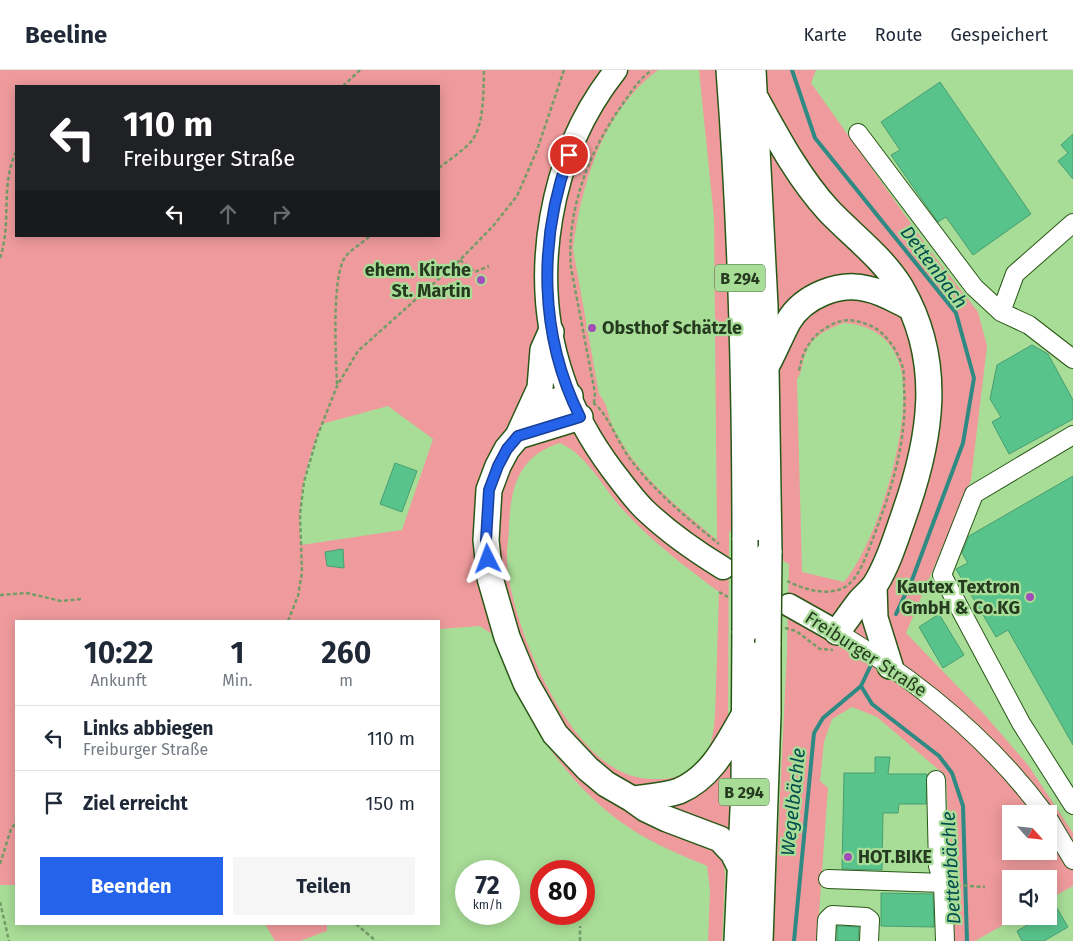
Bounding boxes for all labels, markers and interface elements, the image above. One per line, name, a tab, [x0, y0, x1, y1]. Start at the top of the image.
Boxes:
text: Beeline	[25, 21, 107, 49]
text: Karte	[804, 24, 847, 46]
text: Route	[875, 24, 922, 46]
text: Gespeichert	[950, 24, 1048, 46]
text: 110 m	[123, 103, 213, 145]
icon: left	[40, 105, 105, 170]
pin	[548, 134, 590, 176]
icon: arrive	[555, 141, 583, 169]
text: Freiburger Straße	[123, 145, 295, 172]
icon: left	[161, 200, 189, 228]
icon: ahead	[214, 200, 242, 228]
icon: right	[267, 200, 295, 228]
water label: Dettenbach	[895, 221, 973, 313]
place label: ehem. Kirche St. Martin	[365, 259, 471, 302]
road number: B 294	[715, 264, 765, 292]
marker: ehem. Kirche St. Martin	[475, 274, 487, 286]
place label: Obsthof Schätzle	[602, 317, 742, 339]
marker: Obsthof Schätzle	[586, 322, 598, 334]
position arrow	[461, 532, 513, 584]
place label: Kautex Textron GmbH & Co.KG	[897, 576, 1020, 619]
marker: Kautex Textron GmbH & Co.KG	[1024, 591, 1036, 603]
street label: Freiburger Straße	[801, 606, 931, 702]
text: 10:22	[84, 635, 153, 671]
text: 1	[230, 635, 244, 671]
text: 260	[321, 635, 371, 671]
text: Ankunft	[90, 671, 147, 690]
text: Min.	[222, 671, 252, 690]
text: m	[339, 671, 353, 690]
text: Links abbiegen	[83, 717, 214, 740]
icon: left	[40, 724, 68, 752]
text: 110 m	[367, 727, 415, 750]
text: Freiburger Straße	[83, 740, 208, 759]
water label: Wegelbächle	[776, 747, 810, 857]
road number: B 294	[719, 779, 769, 806]
icon: arrive	[40, 789, 68, 817]
text: Ziel erreicht	[83, 792, 188, 815]
text: 150 m	[365, 792, 415, 815]
north arrow	[1002, 805, 1058, 860]
map controls	[1002, 805, 1057, 925]
water label: Dettenbächle	[937, 811, 965, 925]
place label: HOT.BIKE	[858, 846, 932, 868]
marker: HOT.BIKE	[842, 851, 854, 863]
button: Beenden	[40, 857, 223, 915]
button: Teilen	[233, 857, 415, 915]
speed limit sign: 80	[530, 860, 595, 925]
button: sound	[1002, 870, 1057, 925]
text: 72	[475, 871, 500, 901]
text: km/h	[473, 898, 502, 912]

